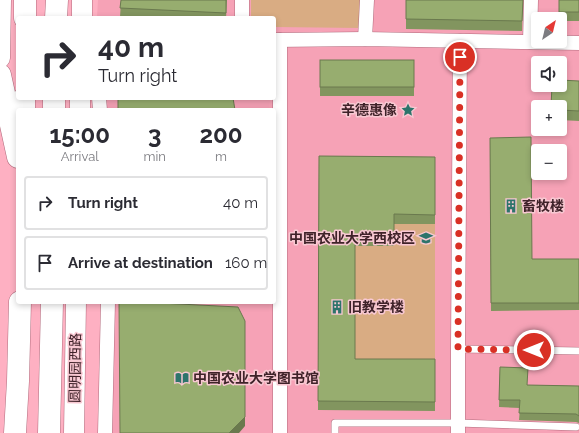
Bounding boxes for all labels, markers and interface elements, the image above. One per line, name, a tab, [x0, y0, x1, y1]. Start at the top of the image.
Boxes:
north arrow	[531, 12, 567, 48]
map controls	[531, 12, 567, 180]
text: 40 m	[98, 31, 164, 64]
icon: right	[32, 32, 84, 84]
pin	[443, 40, 477, 74]
icon: arrive	[449, 46, 471, 68]
button: sound	[531, 56, 567, 92]
text: Turn right	[98, 65, 177, 86]
button: +	[531, 100, 567, 136]
place label: 辛德惠像	[341, 102, 397, 118]
place icon: 辛德惠像	[400, 102, 416, 118]
text: 15:00	[50, 120, 110, 149]
text: 3	[148, 120, 161, 149]
text: 200	[199, 120, 242, 149]
button: −	[531, 144, 567, 180]
text: Arrival	[61, 149, 99, 164]
text: min	[144, 149, 166, 164]
text: m	[215, 149, 227, 164]
icon: right	[34, 192, 56, 214]
text: Turn right	[68, 194, 138, 212]
text: 40 m	[223, 194, 258, 212]
building icon: 畜牧楼	[503, 198, 519, 214]
place label: 畜牧楼	[522, 198, 564, 214]
place label: 中国农业大学西校区	[289, 230, 415, 246]
school or university icon: 中国农业大学西校区	[418, 230, 434, 246]
icon: arrive	[34, 252, 56, 274]
text: Arrive at destination	[68, 254, 213, 272]
text: 160 m	[225, 254, 267, 272]
building icon: 旧教学楼	[329, 299, 345, 315]
place label: 旧教学楼	[348, 299, 404, 315]
position arrow	[513, 329, 555, 371]
street label: 圆明园西路	[66, 333, 84, 403]
library icon: 中国农业大学图书馆	[174, 370, 190, 386]
place label: 中国农业大学图书馆	[193, 370, 319, 386]

